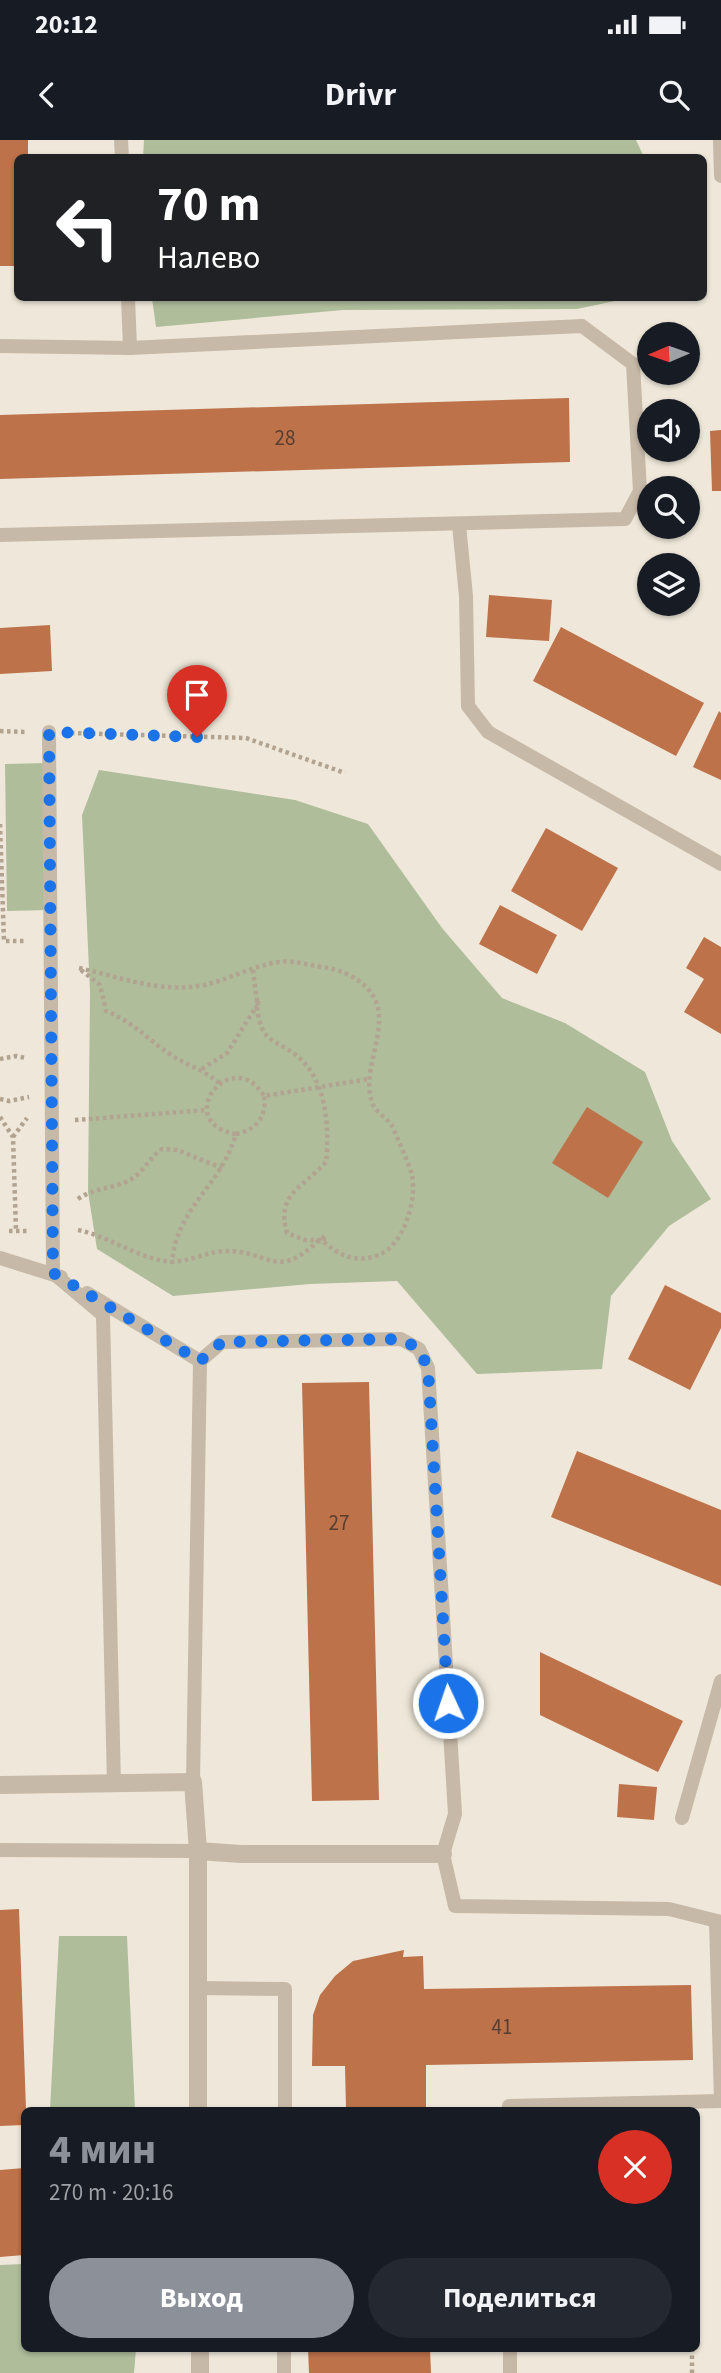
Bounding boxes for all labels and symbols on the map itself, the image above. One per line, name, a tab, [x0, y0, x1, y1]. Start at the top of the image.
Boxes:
north arrow	[637, 322, 700, 385]
house number: 28	[275, 423, 295, 453]
pin	[167, 665, 227, 737]
house number: 27	[329, 1508, 349, 1538]
position arrow	[411, 1666, 485, 1740]
house number: 41	[492, 2012, 512, 2042]

